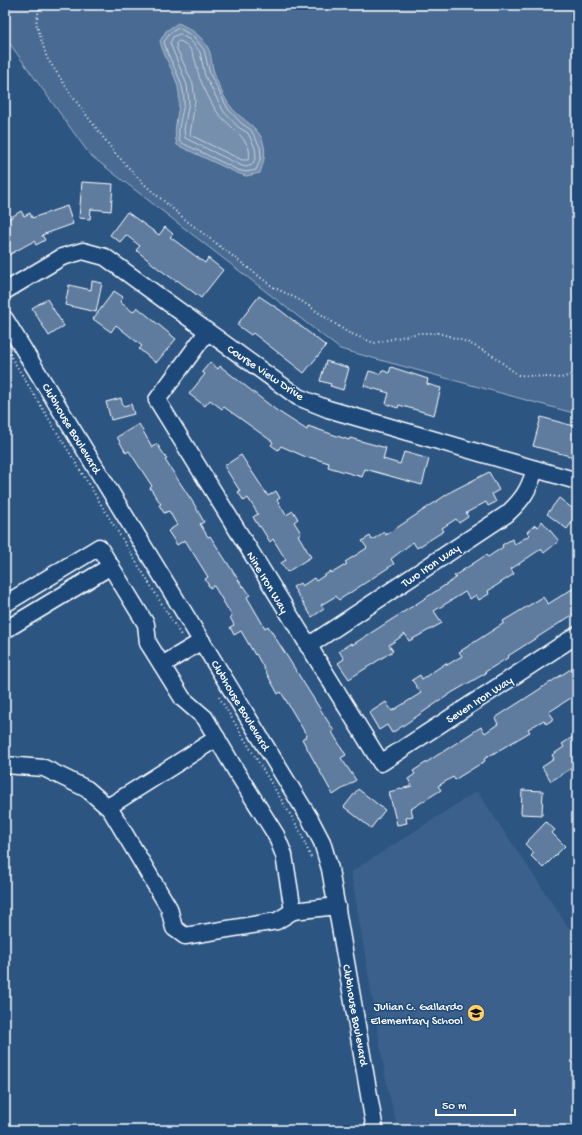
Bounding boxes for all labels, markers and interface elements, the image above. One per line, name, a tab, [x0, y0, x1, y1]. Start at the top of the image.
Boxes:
street label: Course View Drive	[224, 343, 307, 405]
street label: Clubhouse Boulevard	[38, 381, 103, 478]
street label: Two Iron Way	[398, 542, 463, 592]
street label: Nine Iron Way	[242, 549, 290, 617]
street label: Clubhouse Boulevard	[207, 658, 272, 755]
street label: Seven Iron Way	[444, 674, 516, 727]
street label: Clubhouse Boulevard	[338, 963, 370, 1068]
place label: Julian C. Gallardo Elementary School	[371, 1001, 463, 1029]
school or university icon: Julian C. Gallardo Elementary School	[466, 1003, 486, 1023]
scale bar	[436, 1091, 515, 1117]
text: 50 m	[442, 1100, 467, 1114]

